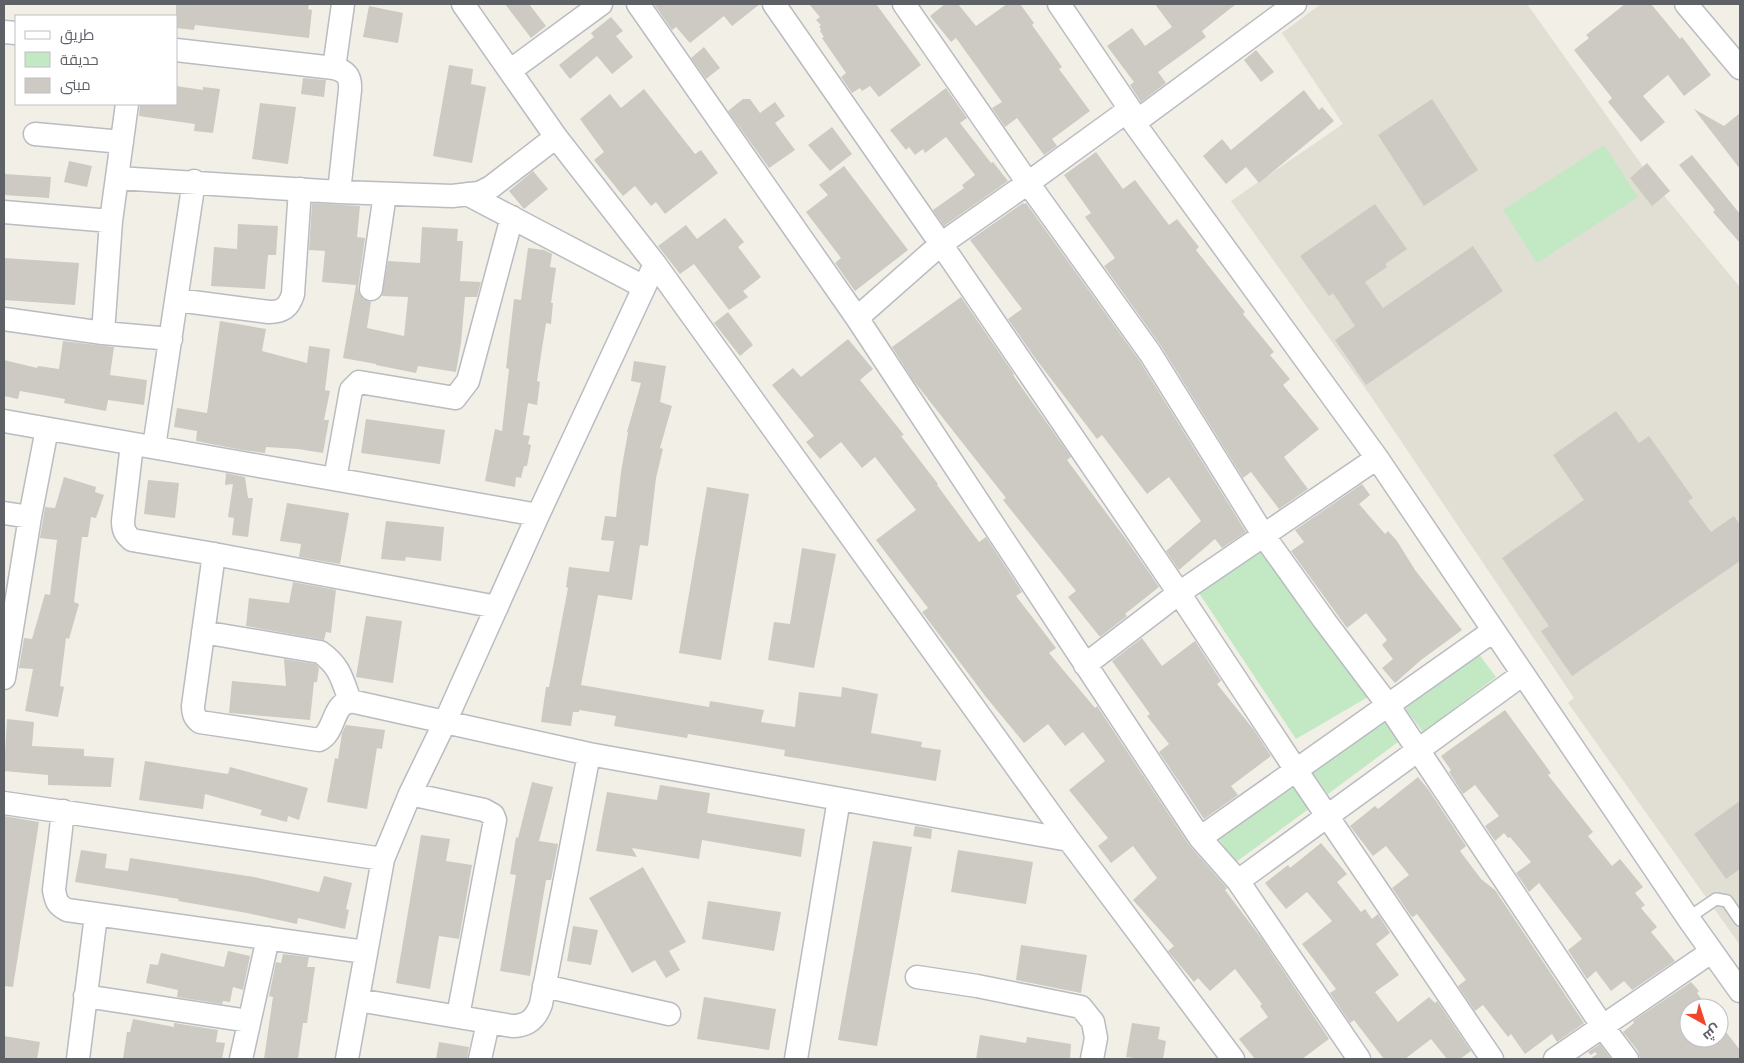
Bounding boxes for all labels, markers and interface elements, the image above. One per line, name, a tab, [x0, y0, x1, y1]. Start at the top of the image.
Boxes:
legend	[15, 15, 178, 105]
text: طريق	[60, 25, 94, 45]
text: حديقة	[60, 50, 99, 69]
text: مبنى	[60, 75, 91, 95]
north arrow	[1679, 998, 1729, 1048]
text: ش	[1700, 1020, 1725, 1046]

